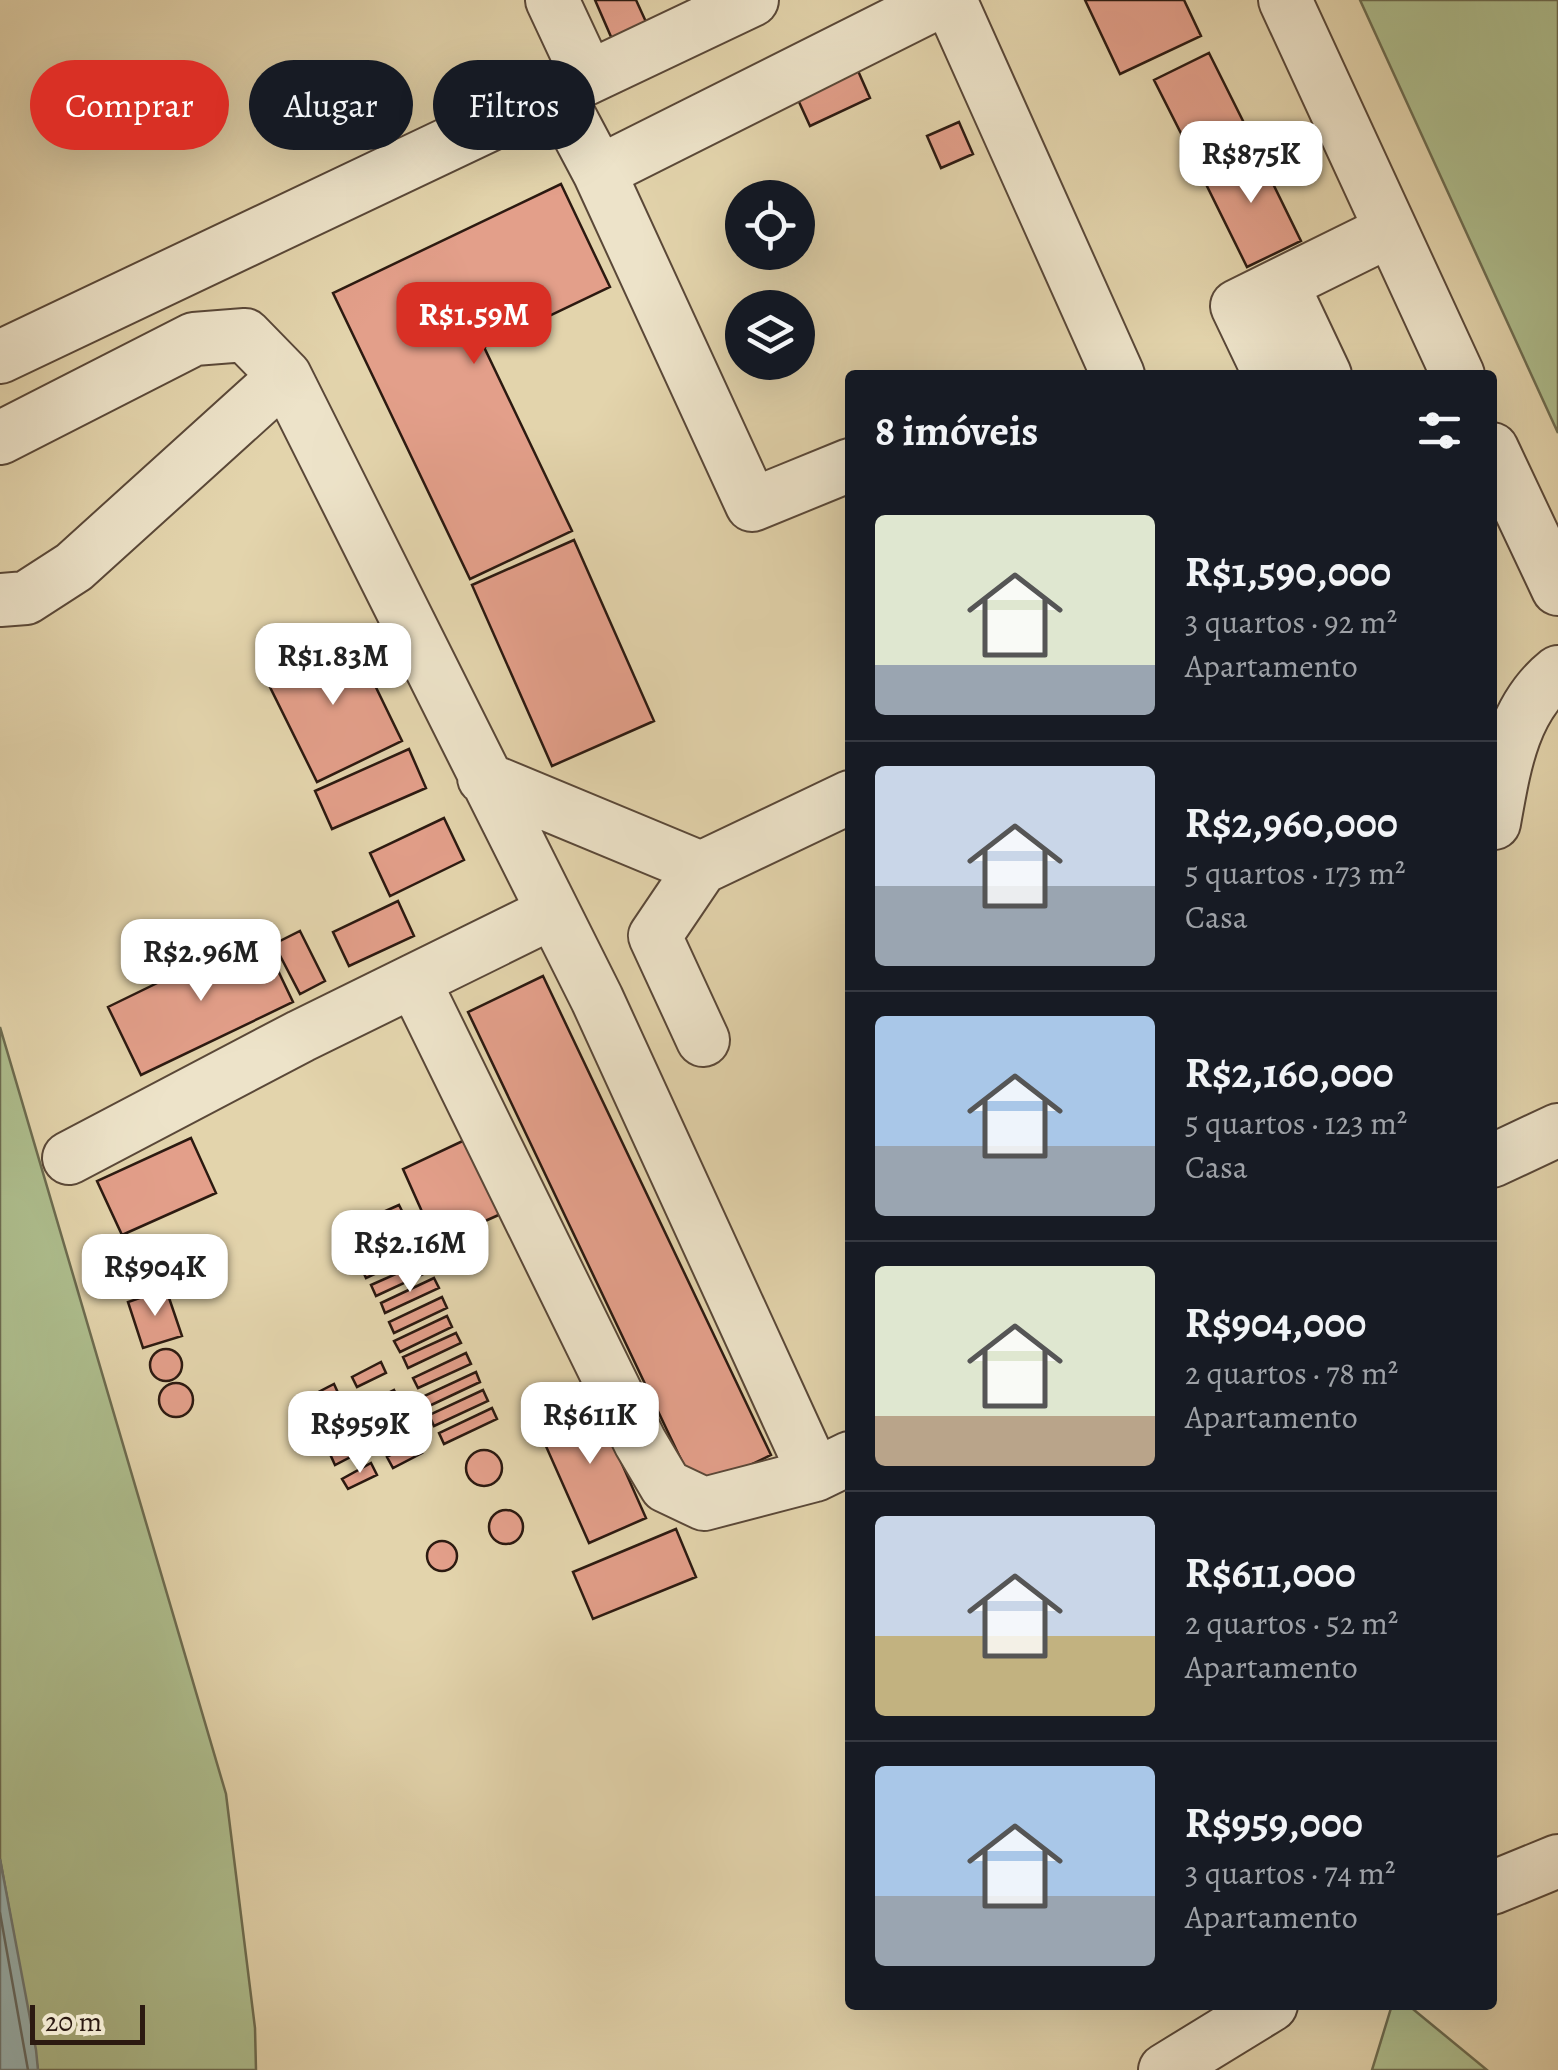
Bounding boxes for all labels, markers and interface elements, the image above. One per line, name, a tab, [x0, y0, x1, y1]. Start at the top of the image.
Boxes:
chip: Comprar	[30, 60, 229, 150]
chip: Alugar	[249, 60, 413, 150]
chip: Filtros	[433, 60, 595, 150]
pin: R$875K	[1170, 121, 1332, 206]
text: R$875K	[1201, 131, 1301, 175]
map controls	[725, 180, 815, 380]
button: locate	[725, 180, 815, 270]
pin: R$1.59M	[382, 282, 566, 367]
button: layers	[725, 290, 815, 380]
text: R$1.59M	[418, 292, 530, 336]
text: 8 imóveis	[875, 402, 1038, 459]
icon: filters	[1412, 403, 1467, 458]
text: R$1,590,000	[1185, 543, 1391, 600]
icon: home	[955, 555, 1075, 675]
text: 3 quartos · 92 m²	[1185, 600, 1397, 644]
pin: R$1.83M	[241, 623, 425, 708]
text: R$1.83M	[277, 633, 389, 677]
text: Apartamento	[1185, 644, 1358, 688]
text: R$2,960,000	[1185, 794, 1398, 851]
icon: home	[955, 806, 1075, 926]
text: 5 quartos · 173 m²	[1185, 851, 1406, 895]
text: Casa	[1185, 895, 1248, 939]
pin: R$2.96M	[109, 919, 293, 1004]
text: R$2.96M	[143, 929, 259, 973]
text: R$2,160,000	[1185, 1044, 1394, 1101]
icon: home	[955, 1056, 1075, 1176]
text: 5 quartos · 123 m²	[1185, 1101, 1407, 1145]
text: Casa	[1185, 1145, 1248, 1189]
pin: R$2.16M	[318, 1210, 502, 1295]
text: R$2.16M	[354, 1220, 467, 1264]
pin: R$904K	[74, 1234, 236, 1319]
text: R$904K	[104, 1244, 206, 1288]
text: R$904,000	[1185, 1294, 1366, 1351]
icon: home	[955, 1306, 1075, 1426]
text: 2 quartos · 78 m²	[1185, 1351, 1398, 1395]
pin: R$611K	[509, 1382, 671, 1467]
pin: R$959K	[279, 1391, 441, 1476]
text: R$611K	[543, 1392, 637, 1436]
text: Apartamento	[1185, 1395, 1358, 1439]
text: R$959K	[310, 1401, 410, 1445]
text: R$611,000	[1185, 1544, 1356, 1601]
icon: home	[955, 1556, 1075, 1676]
text: 2 quartos · 52 m²	[1185, 1601, 1398, 1645]
text: Apartamento	[1185, 1645, 1358, 1689]
text: R$959,000	[1185, 1794, 1363, 1851]
icon: home	[955, 1806, 1075, 1926]
text: 3 quartos · 74 m²	[1185, 1851, 1395, 1895]
text: Apartamento	[1185, 1895, 1358, 1939]
scale bar	[30, 2000, 145, 2044]
text: 20 m	[45, 2003, 102, 2041]

